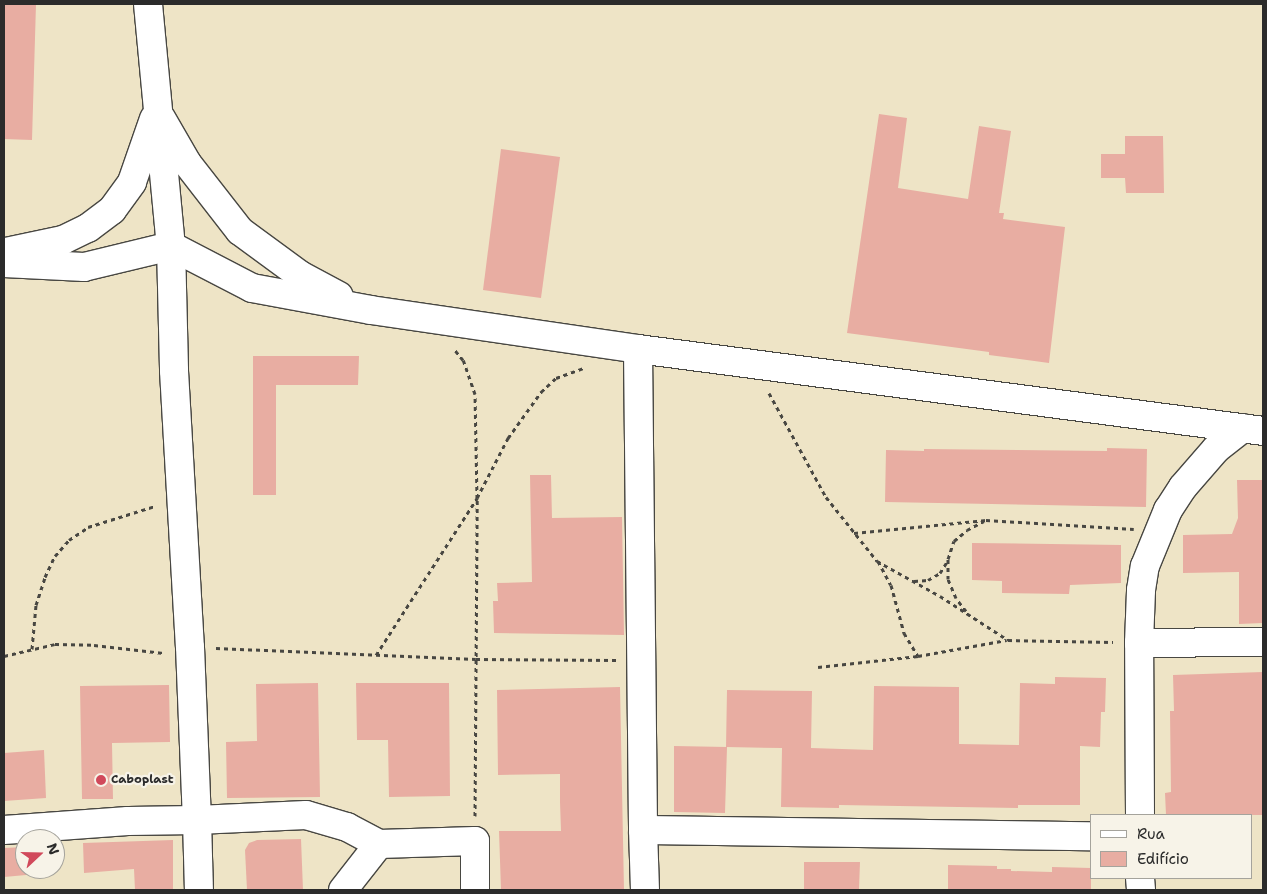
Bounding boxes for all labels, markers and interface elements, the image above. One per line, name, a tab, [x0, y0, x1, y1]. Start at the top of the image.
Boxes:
place label: Caboplast	[111, 773, 174, 787]
marker: Caboplast	[95, 774, 107, 786]
legend	[1090, 814, 1252, 879]
text: Rua	[1137, 824, 1165, 844]
north arrow	[15, 829, 65, 879]
text: N	[43, 841, 63, 857]
text: Edifício	[1137, 849, 1189, 869]

